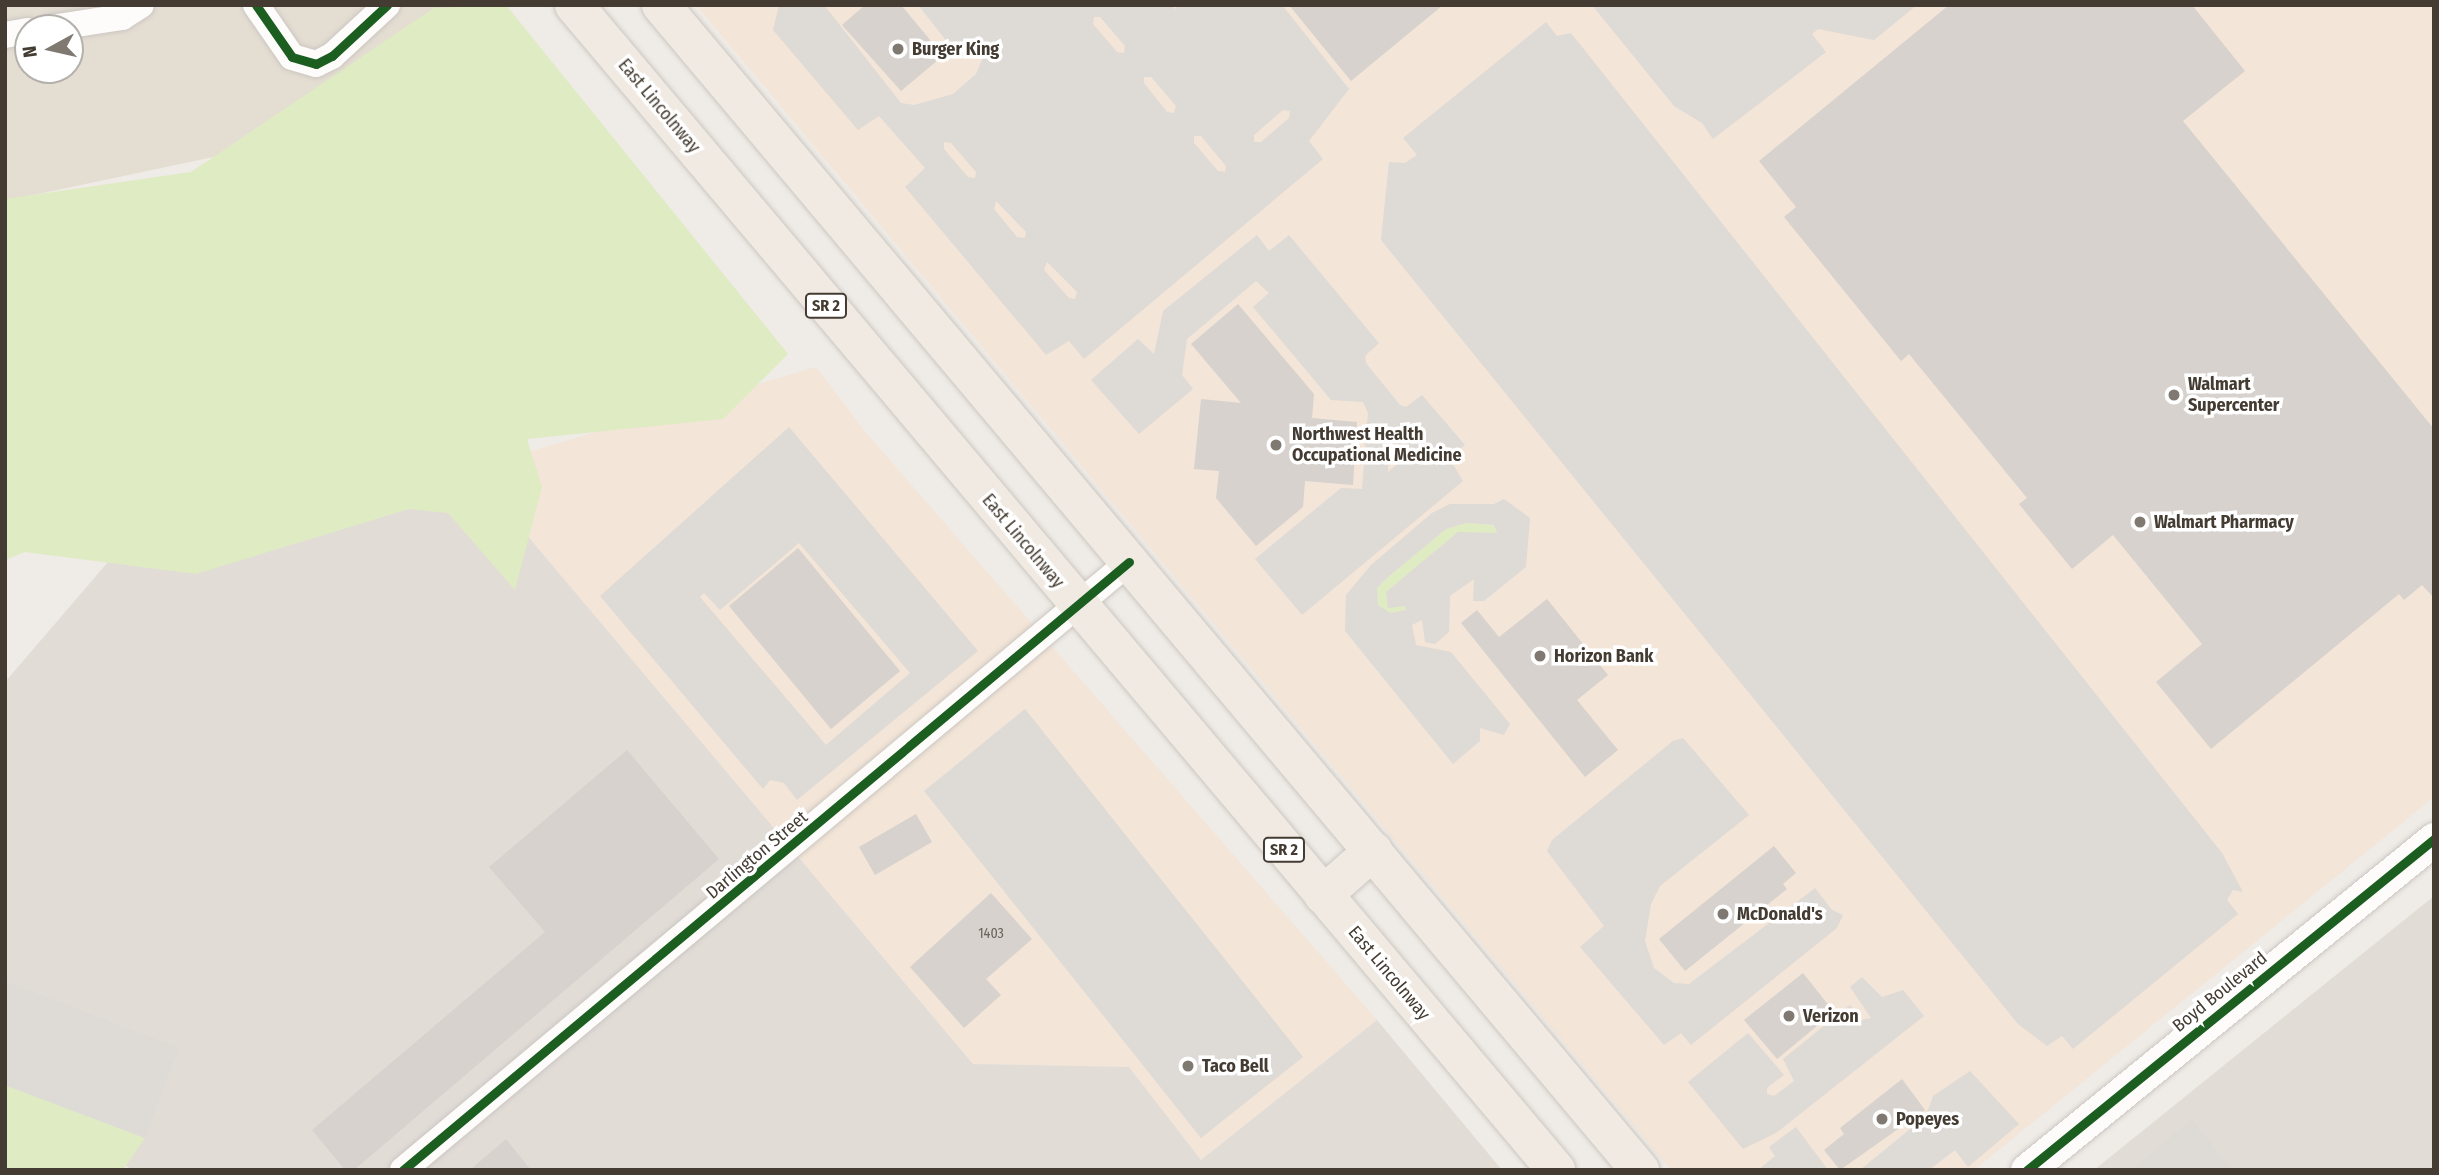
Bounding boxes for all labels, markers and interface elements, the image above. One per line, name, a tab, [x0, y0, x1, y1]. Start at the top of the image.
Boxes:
north arrow	[14, 14, 84, 84]
place label: Burger King	[912, 38, 999, 60]
marker: Burger King	[890, 41, 906, 57]
text: N	[18, 44, 42, 59]
street label: East Lincolnway	[613, 55, 705, 157]
road number: SR 2	[803, 294, 849, 318]
place label: Walmart Supercenter	[2188, 374, 2279, 416]
marker: Walmart Supercenter	[2166, 387, 2182, 403]
place label: Northwest Health Occupational Medicine	[1292, 424, 1462, 466]
marker: Northwest Health Occupational Medicine	[1266, 435, 1286, 455]
street label: East Lincolnway	[977, 490, 1069, 592]
place label: Walmart Pharmacy	[2154, 511, 2294, 533]
marker: Walmart Pharmacy	[2132, 514, 2148, 530]
place label: Horizon Bank	[1554, 645, 1653, 667]
marker: Horizon Bank	[1532, 648, 1548, 664]
street label: Darlington Street	[702, 806, 812, 904]
road number: SR 2	[1261, 838, 1307, 862]
place label: McDonald's	[1737, 903, 1823, 925]
marker: McDonald's	[1715, 906, 1731, 922]
street label: East Lincolnway	[1343, 922, 1435, 1024]
house number: 1403	[978, 926, 1004, 942]
street label: Boyd Boulevard	[2168, 947, 2272, 1037]
place label: Verizon	[1803, 1005, 1859, 1027]
marker: Verizon	[1781, 1008, 1797, 1024]
place label: Taco Bell	[1202, 1055, 1269, 1077]
marker: Taco Bell	[1180, 1058, 1196, 1074]
place label: Popeyes	[1896, 1108, 1959, 1130]
marker: Popeyes	[1874, 1111, 1890, 1127]

